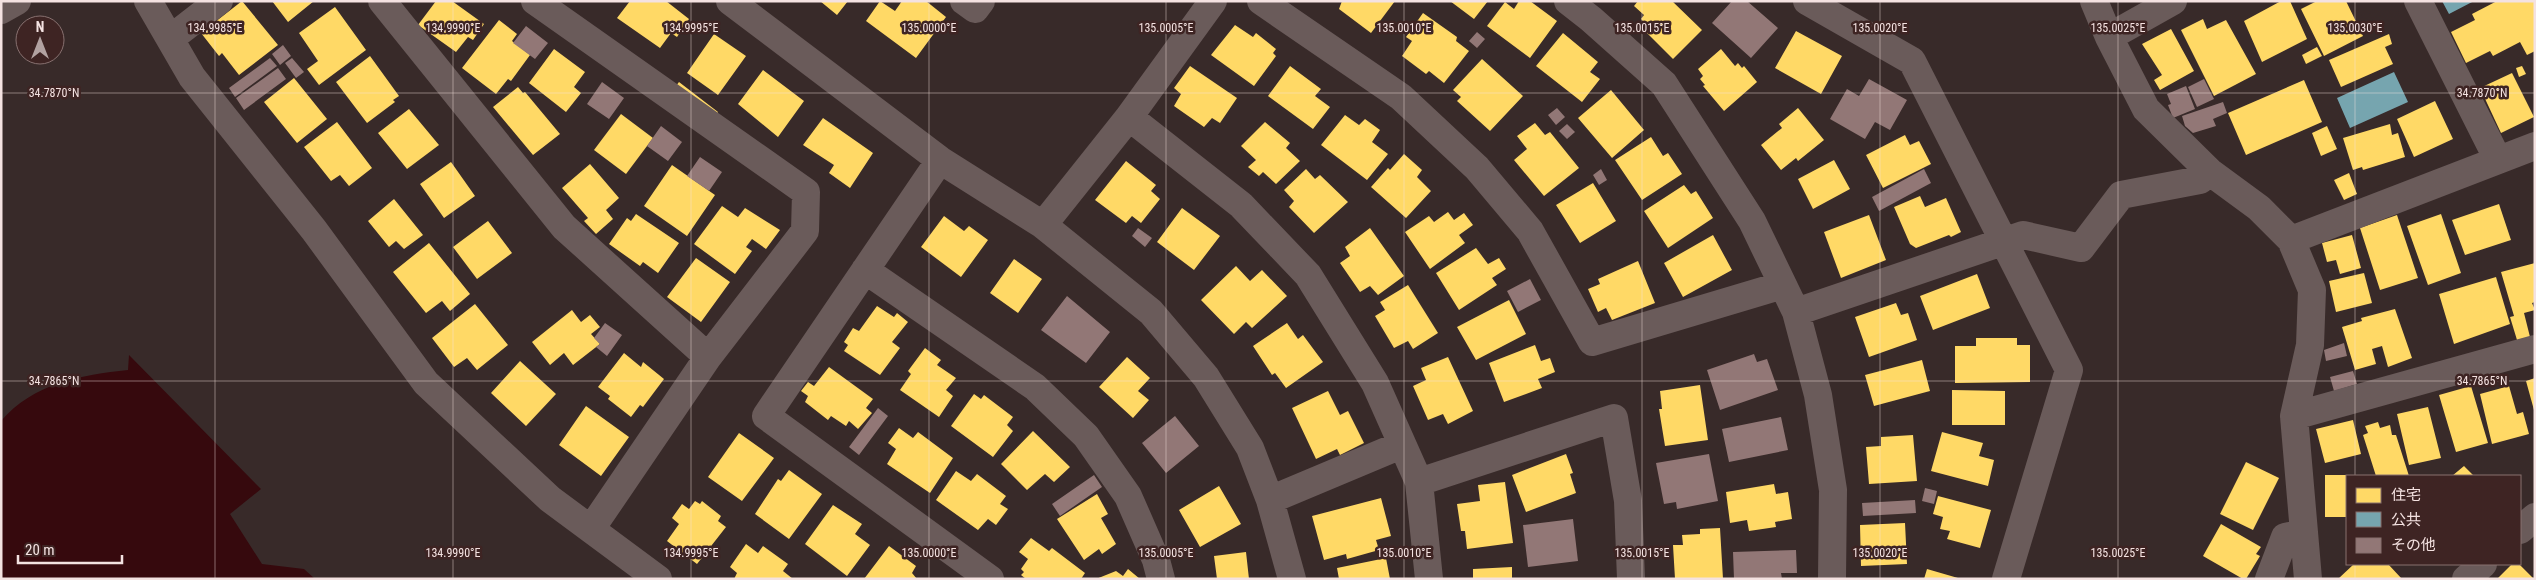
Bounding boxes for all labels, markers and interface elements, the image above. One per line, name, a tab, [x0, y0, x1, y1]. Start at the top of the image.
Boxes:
north arrow	[15, 15, 65, 65]
text: N	[36, 19, 44, 35]
text: 134.9985°E	[187, 21, 243, 35]
text: 134.9990°E	[425, 21, 481, 35]
text: 134.9995°E	[663, 21, 719, 35]
text: 135.0000°E	[901, 21, 957, 35]
text: 135.0005°E	[1138, 21, 1194, 35]
text: 135.0010°E	[1376, 21, 1432, 35]
text: 135.0015°E	[1614, 21, 1670, 35]
text: 135.0020°E	[1852, 21, 1908, 35]
text: 135.0025°E	[2090, 21, 2146, 35]
text: 135.0030°E	[2327, 21, 2383, 35]
text: 34.7870°N	[29, 86, 79, 100]
text: 34.7870°N	[2457, 86, 2507, 100]
text: 34.7865°N	[29, 374, 79, 388]
text: 34.7865°N	[2457, 374, 2507, 388]
legend	[2346, 475, 2521, 565]
text: 住宅	[2391, 486, 2421, 504]
text: 公共	[2391, 511, 2421, 529]
scale bar	[18, 532, 121, 564]
text: その他	[2391, 536, 2436, 554]
text: 20 m	[25, 541, 55, 559]
text: 134.9990°E	[425, 546, 481, 560]
text: 134.9995°E	[663, 546, 719, 560]
text: 135.0000°E	[901, 546, 957, 560]
text: 135.0005°E	[1138, 546, 1194, 560]
text: 135.0010°E	[1376, 546, 1432, 560]
text: 135.0015°E	[1614, 546, 1670, 560]
text: 135.0020°E	[1852, 546, 1908, 560]
text: 135.0025°E	[2090, 546, 2146, 560]

